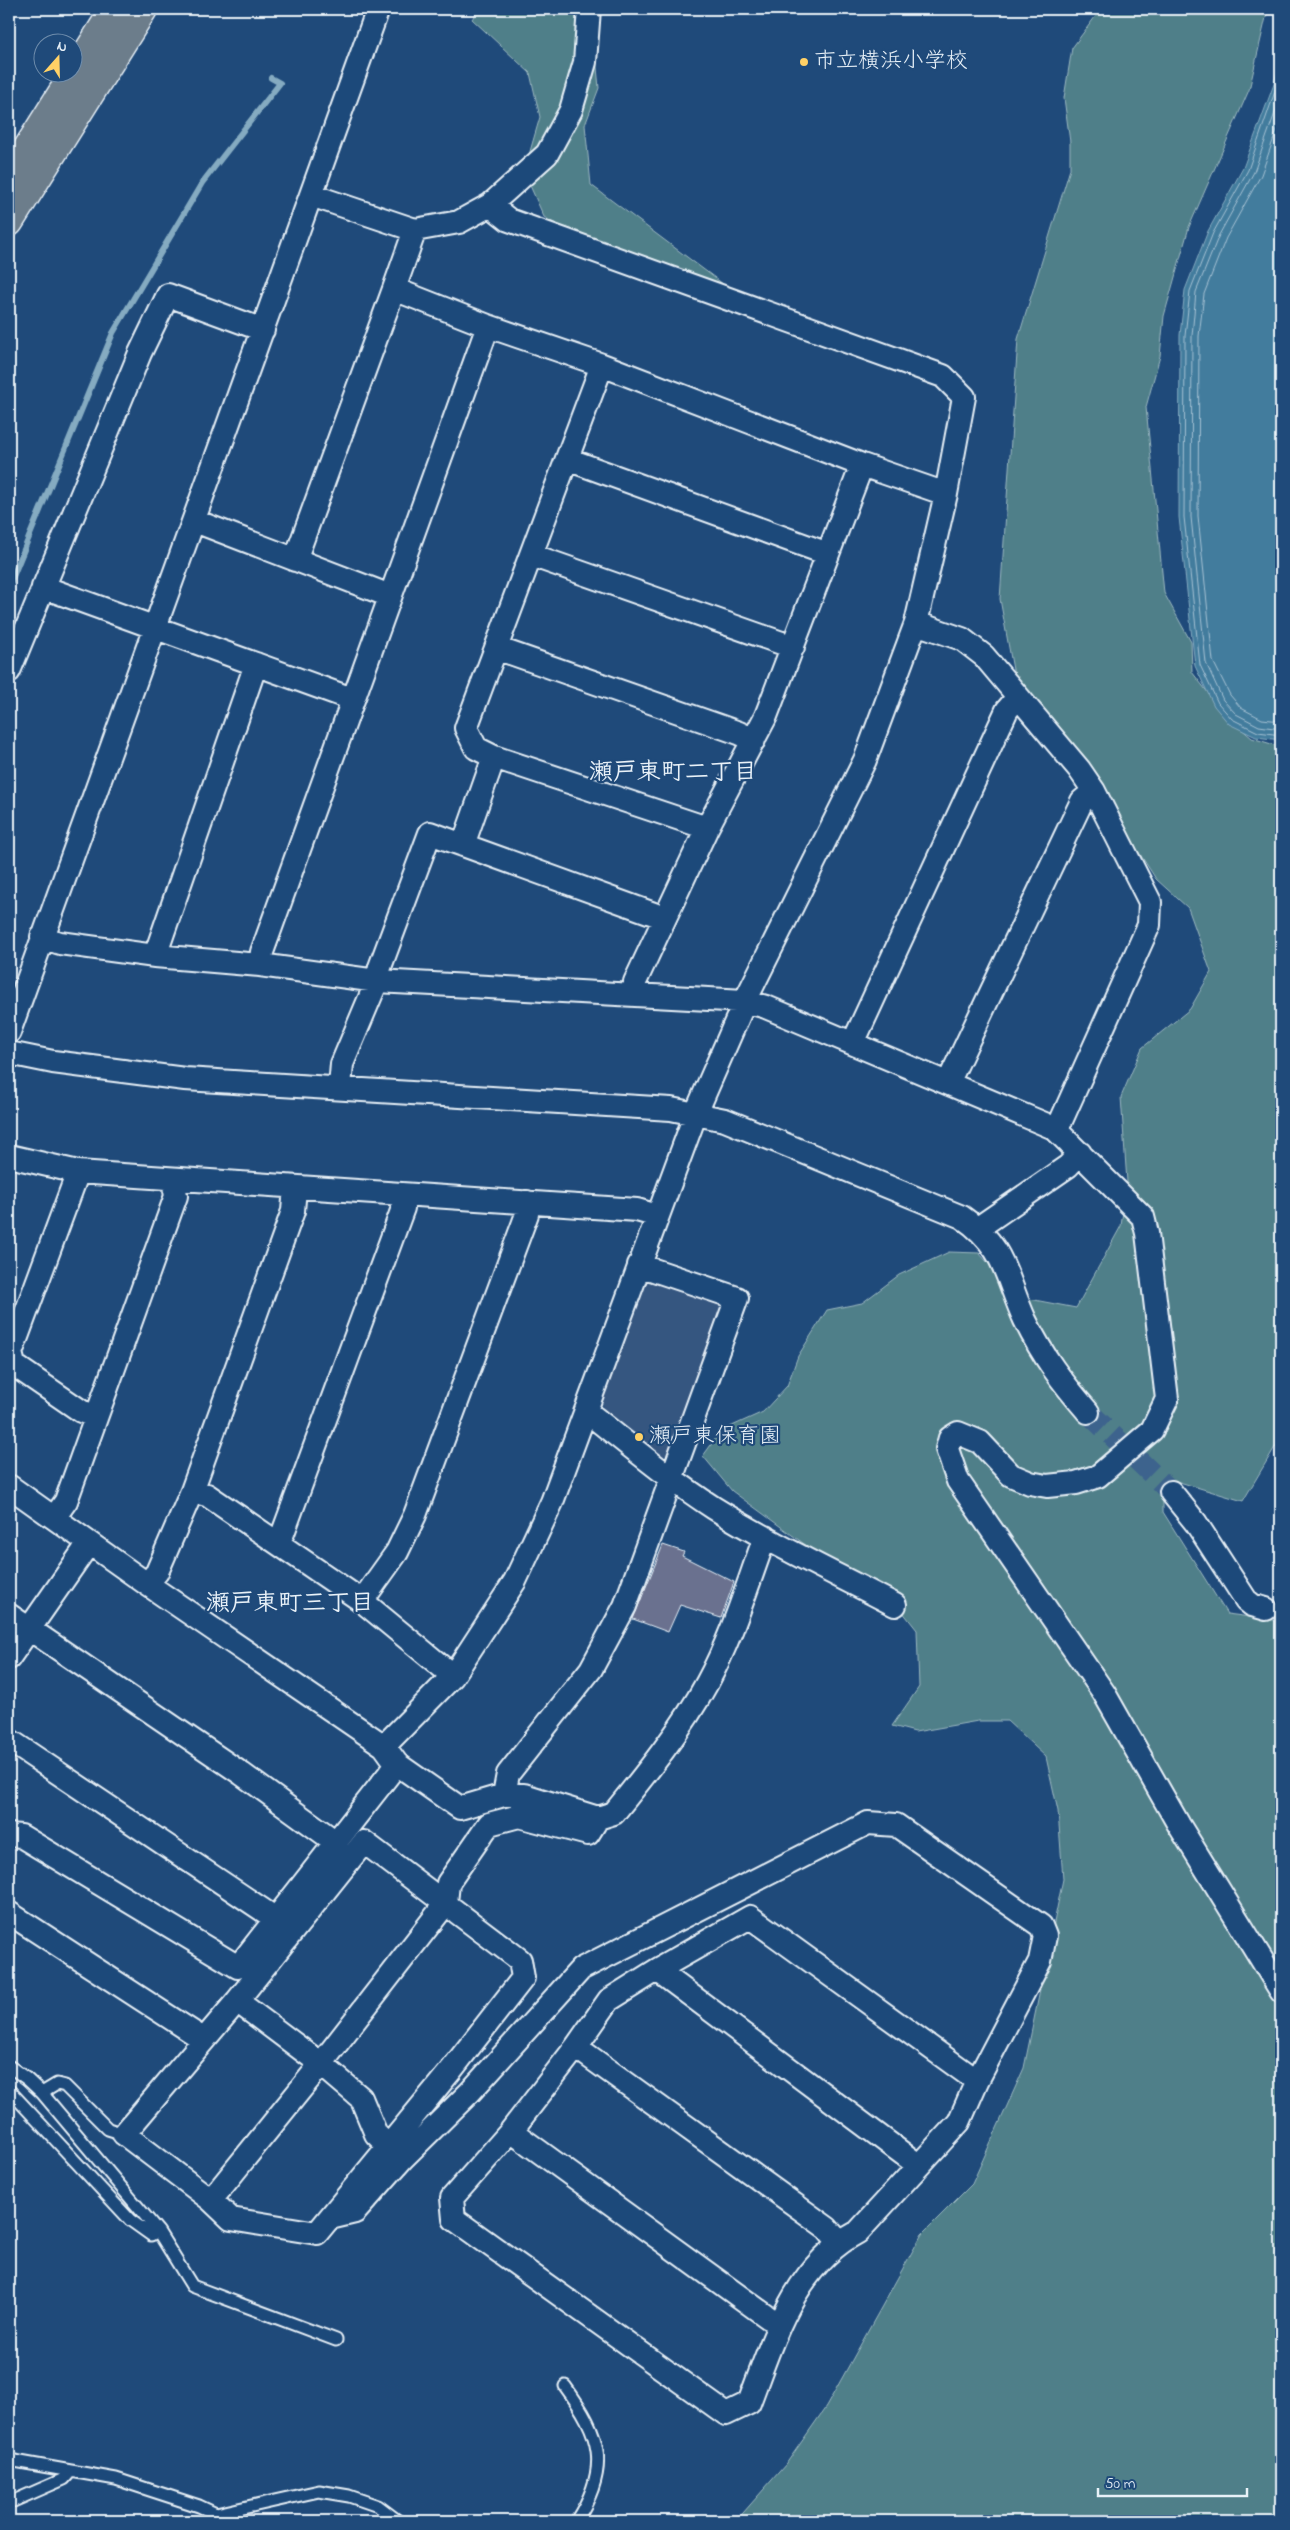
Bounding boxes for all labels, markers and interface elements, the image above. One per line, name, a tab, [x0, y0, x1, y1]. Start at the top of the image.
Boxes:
north arrow	[32, 32, 82, 82]
text: N	[54, 36, 70, 59]
place label: 市立横浜小学校	[814, 46, 968, 78]
marker: 市立横浜小学校	[798, 56, 810, 68]
district label: 瀬戸東町二丁目	[589, 756, 757, 791]
place label: 瀬戸東保育園	[649, 1421, 781, 1453]
marker: 瀬戸東保育園	[633, 1431, 645, 1443]
district label: 瀬戸東町三丁目	[206, 1587, 374, 1622]
scale bar	[1098, 2465, 1246, 2497]
text: 50 m	[1105, 2473, 1136, 2495]

